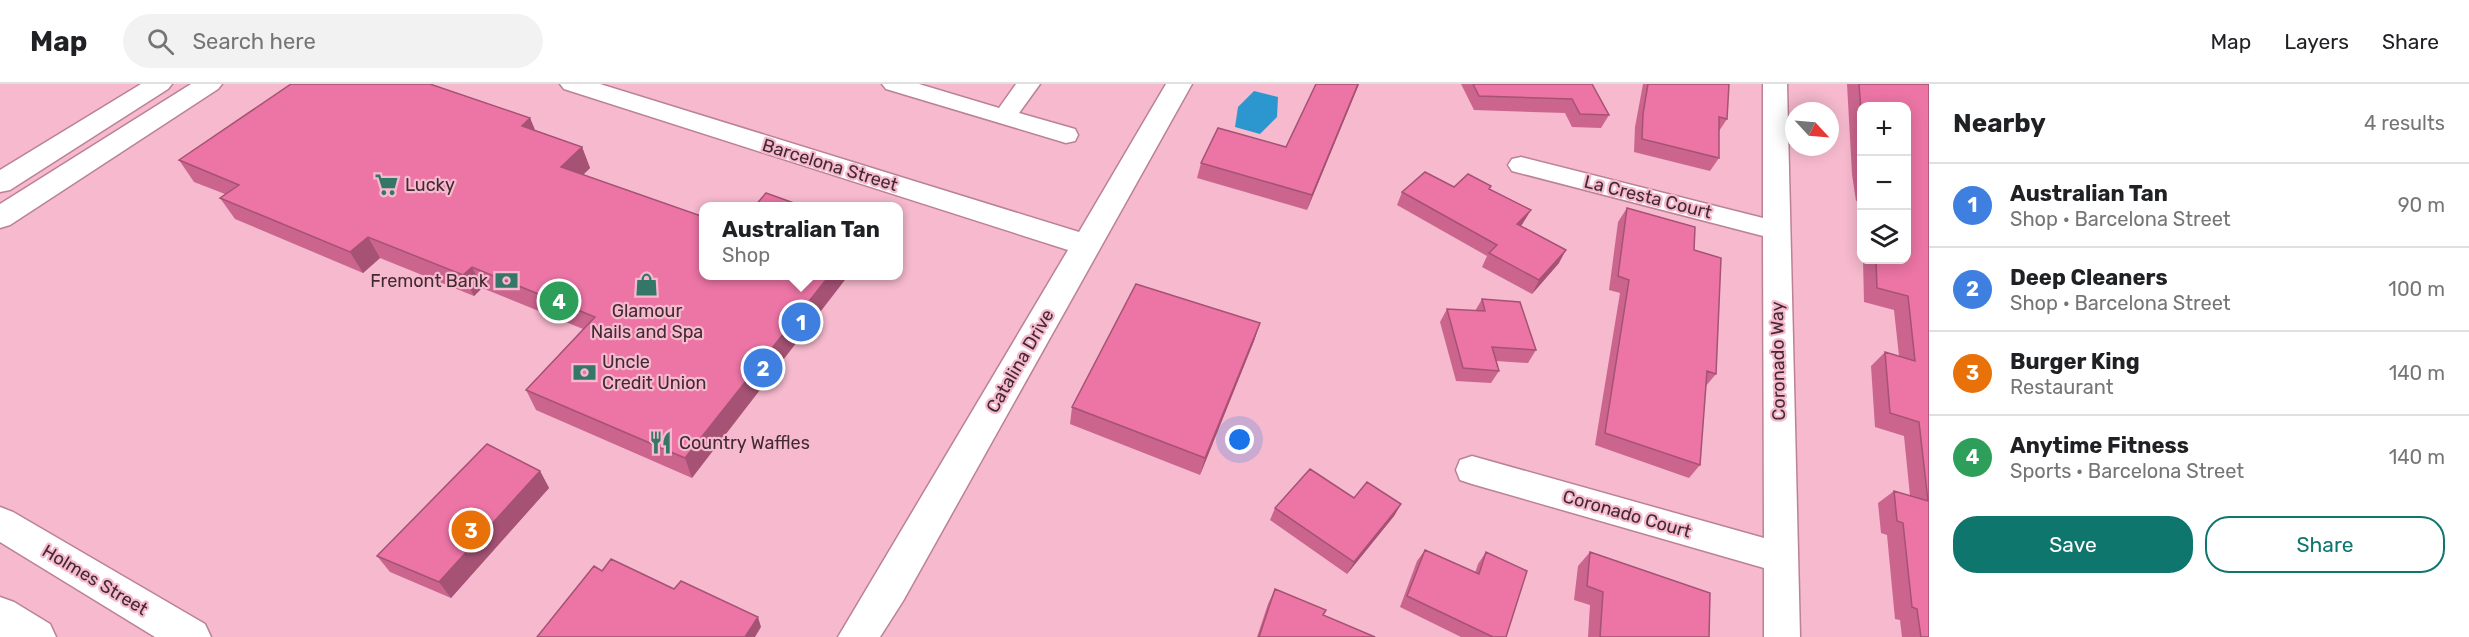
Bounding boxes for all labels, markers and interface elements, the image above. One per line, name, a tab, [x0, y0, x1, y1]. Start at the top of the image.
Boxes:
search box	[123, 14, 543, 68]
text: Map	[30, 25, 87, 58]
icon: search	[144, 25, 177, 58]
text: Search here	[192, 28, 316, 55]
text: Map	[2210, 29, 2251, 54]
text: Layers	[2284, 29, 2349, 54]
text: Share	[2382, 29, 2439, 54]
north arrow	[1785, 102, 1839, 156]
map controls	[1857, 102, 1911, 264]
button: +	[1857, 102, 1911, 156]
text: Nearby	[1953, 108, 2046, 139]
text: 4 results	[2364, 111, 2445, 135]
street label: Barcelona Street	[760, 134, 900, 196]
button: −	[1857, 156, 1911, 210]
street label: La Cresta Court	[1582, 171, 1714, 223]
supermarket icon: Lucky	[374, 172, 400, 198]
place label: Lucky	[405, 174, 455, 196]
text: Australian Tan	[2010, 180, 2168, 207]
text: 1	[1968, 193, 1977, 217]
text: 90 m	[2398, 193, 2445, 217]
popup	[699, 202, 903, 280]
text: Shop · Barcelona Street	[2010, 207, 2231, 231]
button: layers	[1857, 210, 1911, 264]
text: Australian Tan	[722, 216, 880, 243]
text: Shop	[722, 243, 770, 267]
text: Deep Cleaners	[2010, 264, 2168, 291]
bank icon: Fremont Bank	[493, 268, 519, 294]
place label: Fremont Bank	[370, 270, 489, 292]
shop icon: Glamour Nails and Spa	[634, 272, 660, 298]
text: 2	[1966, 277, 1979, 301]
text: 100 m	[2388, 277, 2445, 301]
pin: 4	[540, 278, 578, 324]
text: Shop · Barcelona Street	[2010, 291, 2231, 315]
place label: Glamour Nails and Spa	[591, 300, 703, 343]
pin: 1	[782, 300, 820, 344]
street label: Coronado Way	[1766, 301, 1790, 421]
street label: Catalina Drive	[981, 305, 1059, 417]
pin: 2	[744, 346, 783, 390]
text: Burger King	[2010, 348, 2140, 375]
place label: Uncle Credit Union	[602, 351, 706, 394]
bank icon: Uncle Credit Union	[571, 359, 597, 385]
text: 3	[1966, 361, 1979, 385]
text: 140 m	[2389, 361, 2445, 385]
text: Restaurant	[2010, 375, 2114, 399]
your location	[1225, 425, 1254, 454]
restaurant icon: Country Waffles	[648, 430, 674, 456]
place label: Country Waffles	[679, 432, 810, 454]
text: Anytime Fitness	[2010, 432, 2189, 459]
text: 4	[1966, 445, 1979, 469]
text: 140 m	[2389, 445, 2445, 469]
text: Sports · Barcelona Street	[2010, 459, 2244, 483]
street label: Coronado Court	[1560, 485, 1694, 543]
pin: 3	[452, 508, 490, 552]
button: Save	[1953, 516, 2193, 573]
button: Share	[2205, 516, 2445, 573]
street label: Holmes Street	[38, 540, 152, 620]

